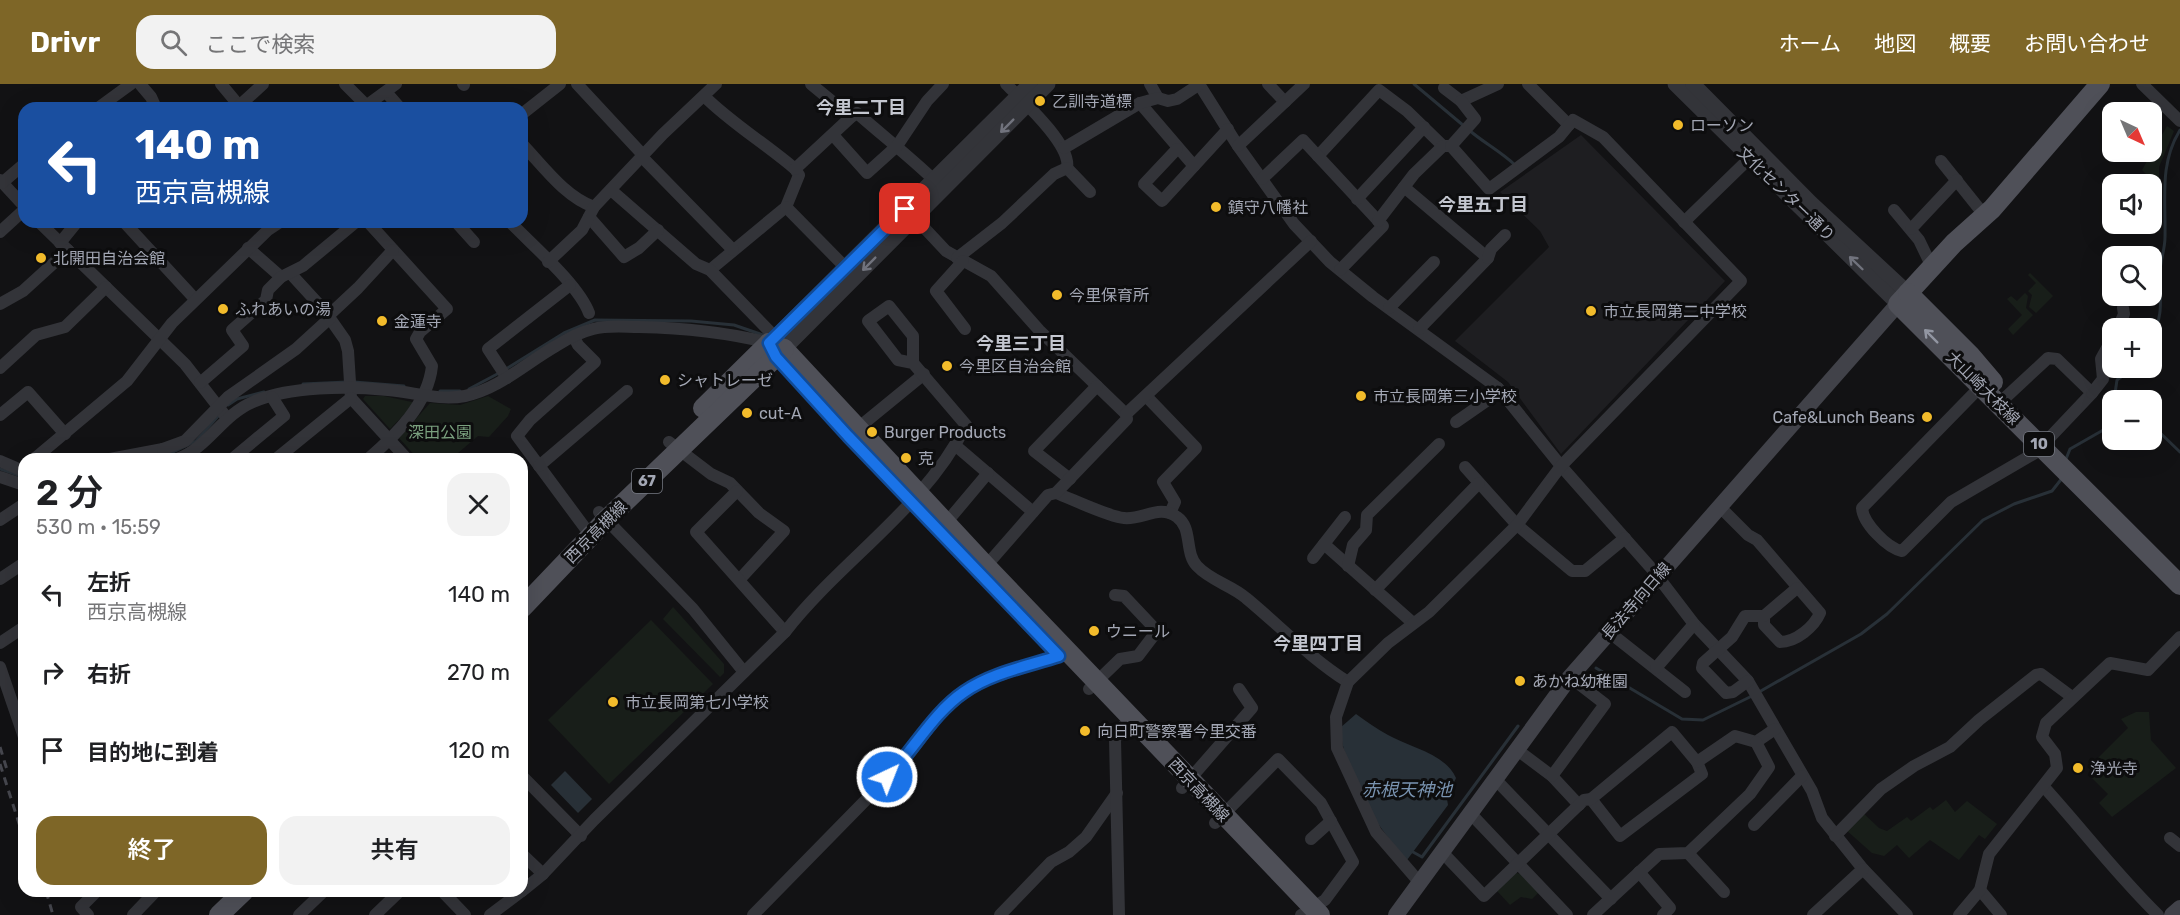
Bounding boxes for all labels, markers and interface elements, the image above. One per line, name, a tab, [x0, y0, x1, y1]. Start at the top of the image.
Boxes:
search box	[136, 15, 556, 69]
text: Drivr	[30, 26, 100, 59]
icon: search	[157, 26, 190, 59]
text: ここで検索	[205, 31, 315, 58]
text: ホーム	[1779, 31, 1841, 56]
text: 地図	[1874, 31, 1916, 56]
text: 概要	[1949, 31, 1991, 56]
text: お問い合わせ	[2024, 31, 2150, 56]
place label: 乙訓寺道標	[1052, 92, 1132, 111]
marker: 乙訓寺道標	[1033, 94, 1047, 108]
district label: 今里二丁目	[816, 97, 906, 119]
north arrow	[2102, 102, 2162, 162]
map controls	[2102, 102, 2162, 450]
place label: ローソン	[1690, 116, 1754, 135]
one-way arrow	[999, 118, 1014, 133]
marker: ローソン	[1671, 118, 1685, 132]
text: 140 m	[135, 120, 261, 170]
icon: left	[36, 126, 114, 204]
street label: 文化センター通り	[1733, 143, 1839, 245]
button: sound	[2102, 174, 2162, 234]
text: 西京高槻線	[135, 177, 270, 209]
pin	[879, 183, 930, 234]
icon: arrive	[888, 192, 921, 225]
district label: 今里五丁目	[1438, 194, 1528, 216]
place label: 鎮守八幡社	[1228, 198, 1308, 217]
marker: 鎮守八幡社	[1209, 200, 1223, 214]
button: search	[2102, 246, 2162, 306]
place label: 北開田自治会館	[53, 249, 165, 268]
marker: 北開田自治会館	[34, 251, 48, 265]
one-way arrow	[862, 256, 877, 271]
one-way arrow	[1849, 256, 1864, 270]
place label: 今里保育所	[1069, 286, 1149, 305]
marker: 今里保育所	[1050, 288, 1064, 302]
place label: ふれあいの湯	[235, 300, 331, 319]
marker: ふれあいの湯	[216, 302, 230, 316]
place label: 市立長岡第二中学校	[1603, 302, 1747, 321]
marker: 市立長岡第二中学校	[1584, 304, 1598, 318]
place label: 金蓮寺	[394, 312, 442, 331]
marker: 金蓮寺	[375, 314, 389, 328]
button: +	[2102, 318, 2162, 378]
one-way arrow	[1923, 328, 1938, 343]
district label: 今里三丁目	[976, 333, 1066, 355]
street label: 大山崎大枝線	[1942, 347, 2024, 429]
place label: 今里区自治会館	[959, 357, 1071, 376]
marker: 今里区自治会館	[940, 359, 954, 373]
place label: シャトレーゼ	[677, 371, 773, 390]
marker: シャトレーゼ	[658, 373, 672, 387]
place label: 市立長岡第三小学校	[1373, 387, 1517, 406]
marker: 市立長岡第三小学校	[1354, 389, 1368, 403]
button: −	[2102, 390, 2162, 450]
place label: cut-A	[759, 404, 802, 423]
marker: cut-A	[740, 406, 754, 420]
place label: Cafe&Lunch Beans	[1773, 408, 1915, 427]
marker: Cafe&Lunch Beans	[1920, 410, 1934, 424]
park label: 深田公園	[408, 423, 472, 442]
place label: Burger Products	[884, 423, 1006, 442]
marker: Burger Products	[865, 425, 879, 439]
road number: 10	[2024, 432, 2054, 456]
place label: 克	[918, 449, 934, 468]
marker: 克	[899, 451, 913, 465]
road number: 67	[632, 469, 662, 493]
text: 2 分	[36, 471, 103, 514]
button: close	[447, 473, 510, 536]
street label: 西京高槻線	[561, 497, 631, 567]
text: 530 m · 15:59	[36, 515, 161, 539]
street label: 長法寺向日線	[1597, 559, 1675, 643]
text: 左折	[87, 569, 131, 596]
icon: left	[36, 578, 69, 611]
text: 140 m	[448, 581, 510, 608]
text: 西京高槻線	[87, 600, 187, 624]
place label: ウニール	[1106, 622, 1170, 641]
marker: ウニール	[1087, 624, 1101, 638]
district label: 今里四丁目	[1273, 633, 1363, 655]
icon: right	[36, 656, 69, 689]
text: 270 m	[447, 659, 510, 686]
text: 右折	[87, 661, 131, 688]
place label: あかね幼稚園	[1532, 672, 1628, 691]
marker: あかね幼稚園	[1513, 674, 1527, 688]
place label: 市立長岡第七小学校	[625, 693, 769, 712]
marker: 市立長岡第七小学校	[606, 695, 620, 709]
place label: 向日町警察署今里交番	[1097, 722, 1257, 741]
marker: 向日町警察署今里交番	[1078, 724, 1092, 738]
icon: arrive	[36, 734, 69, 767]
text: 120 m	[449, 737, 510, 764]
text: 目的地に到着	[87, 739, 219, 766]
position arrow	[855, 745, 919, 809]
street label: 西京高槻線	[1165, 754, 1233, 826]
place label: 浄光寺	[2090, 759, 2138, 778]
marker: 浄光寺	[2071, 761, 2085, 775]
water label: 赤根天神池	[1362, 779, 1454, 801]
button: 終了	[36, 816, 267, 885]
button: 共有	[279, 816, 510, 885]

